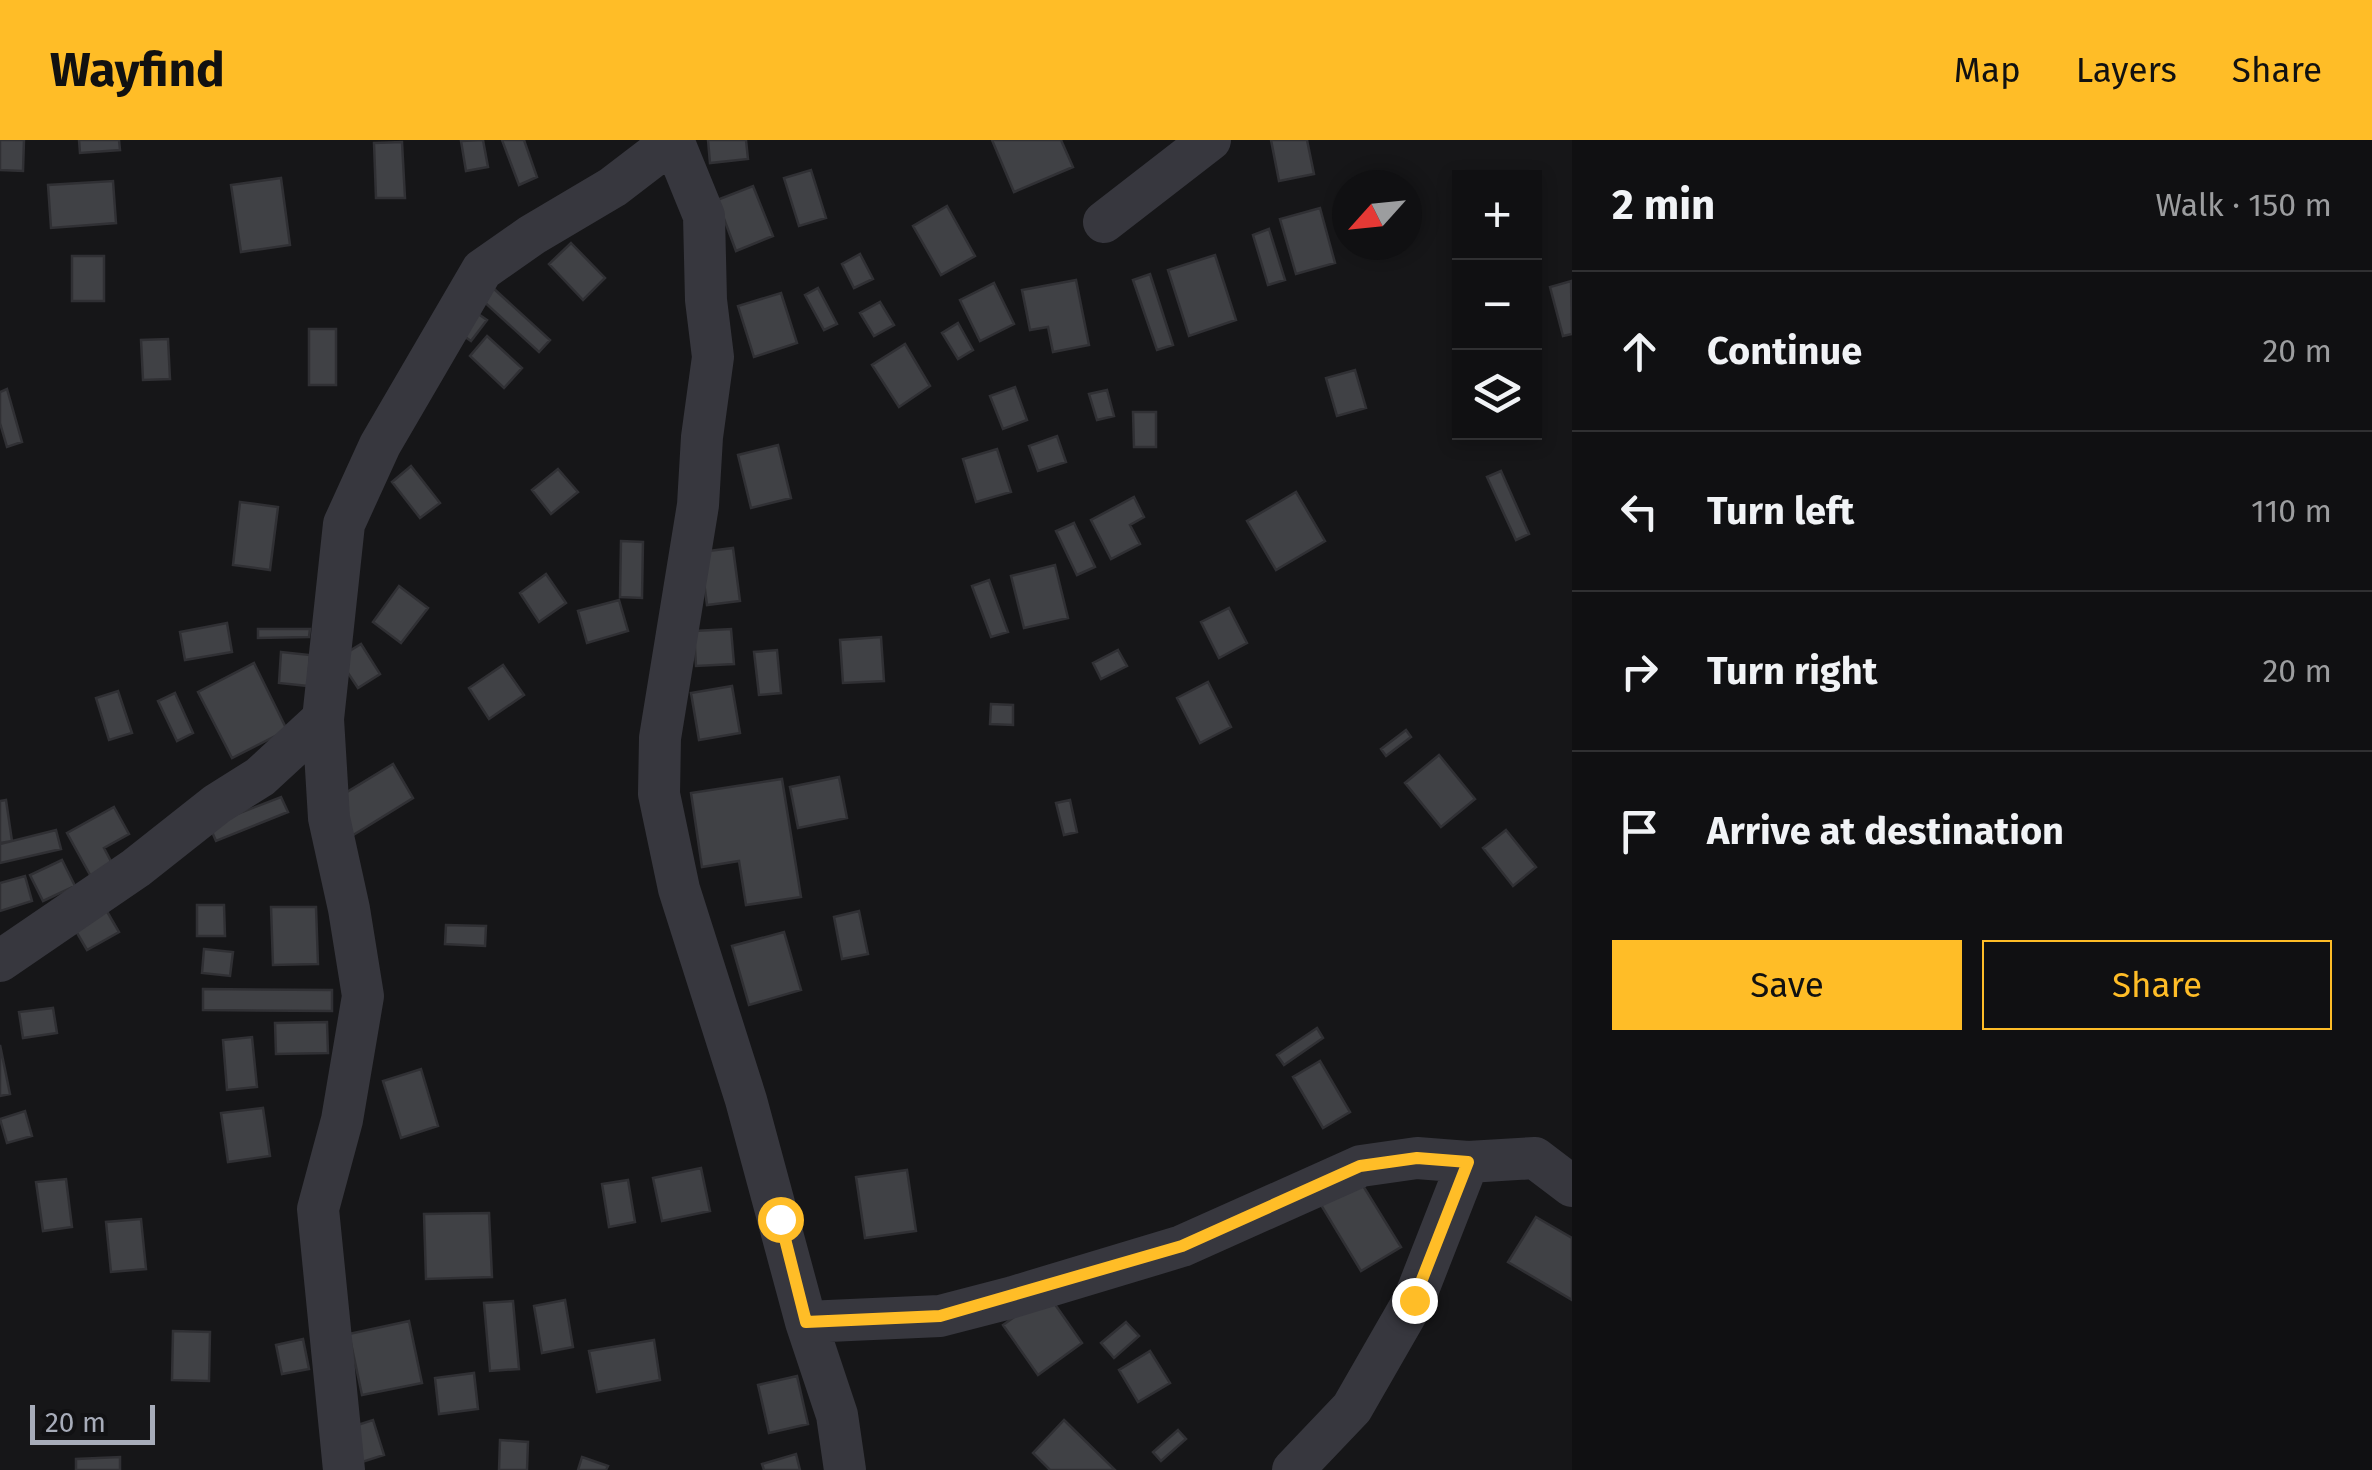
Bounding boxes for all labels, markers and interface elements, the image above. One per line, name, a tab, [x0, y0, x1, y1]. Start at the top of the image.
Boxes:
text: Wayfind	[50, 41, 225, 99]
text: Map	[1954, 49, 2021, 91]
text: Layers	[2076, 49, 2177, 91]
text: Share	[2232, 49, 2322, 91]
north arrow	[1332, 170, 1422, 260]
map controls	[1452, 170, 1542, 440]
button: +	[1452, 170, 1542, 260]
text: 2 min	[1612, 180, 1715, 230]
text: Walk · 150 m	[2155, 186, 2332, 224]
button: −	[1452, 260, 1542, 350]
icon: ahead	[1612, 324, 1667, 379]
text: Continue	[1707, 328, 1862, 374]
text: 20 m	[2262, 332, 2332, 370]
button: layers	[1452, 350, 1542, 440]
icon: left	[1612, 484, 1667, 539]
text: Turn left	[1707, 488, 1854, 534]
text: 110 m	[2251, 492, 2332, 530]
icon: right	[1612, 644, 1667, 699]
text: Turn right	[1707, 648, 1877, 694]
text: 20 m	[2262, 652, 2332, 690]
icon: arrive	[1612, 804, 1667, 859]
text: Arrive at destination	[1707, 808, 2064, 854]
button: Save	[1612, 940, 1962, 1030]
button: Share	[1982, 940, 2332, 1030]
route start	[758, 1197, 804, 1243]
route end	[1392, 1278, 1438, 1324]
scale bar	[30, 1400, 155, 1444]
text: 20 m	[45, 1406, 106, 1439]

